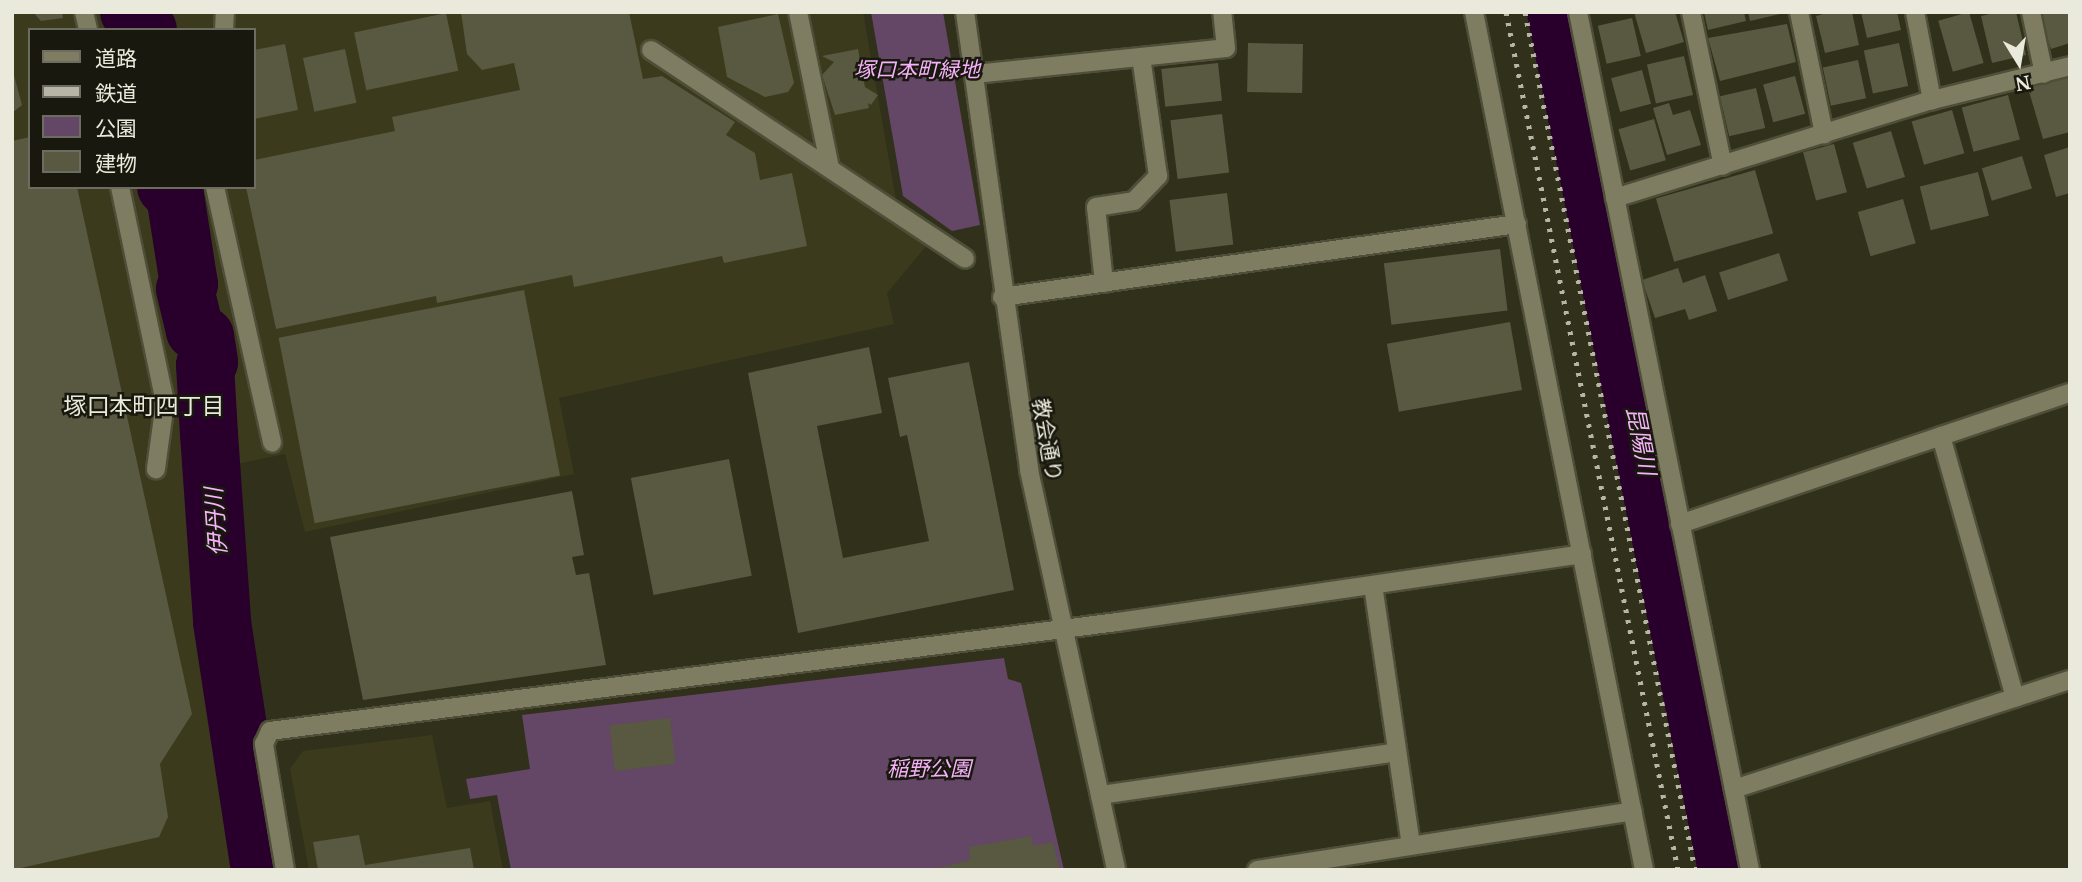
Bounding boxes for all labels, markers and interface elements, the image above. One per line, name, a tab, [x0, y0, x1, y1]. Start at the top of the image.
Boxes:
legend	[28, 28, 256, 189]
north arrow	[1984, 28, 2054, 98]
text: 道路	[95, 44, 137, 72]
park label: 塚口本町緑地	[854, 56, 980, 82]
text: N	[2013, 69, 2033, 98]
text: 鉄道	[95, 79, 137, 107]
text: 公園	[95, 114, 137, 142]
text: 建物	[95, 149, 137, 177]
district label: 塚口本町四丁目	[64, 391, 224, 419]
street label: 教会通り	[1028, 396, 1068, 484]
water label: 昆陽川	[1622, 405, 1662, 477]
water label: 伊丹川	[199, 487, 231, 557]
park label: 稲野公園	[887, 755, 971, 781]

